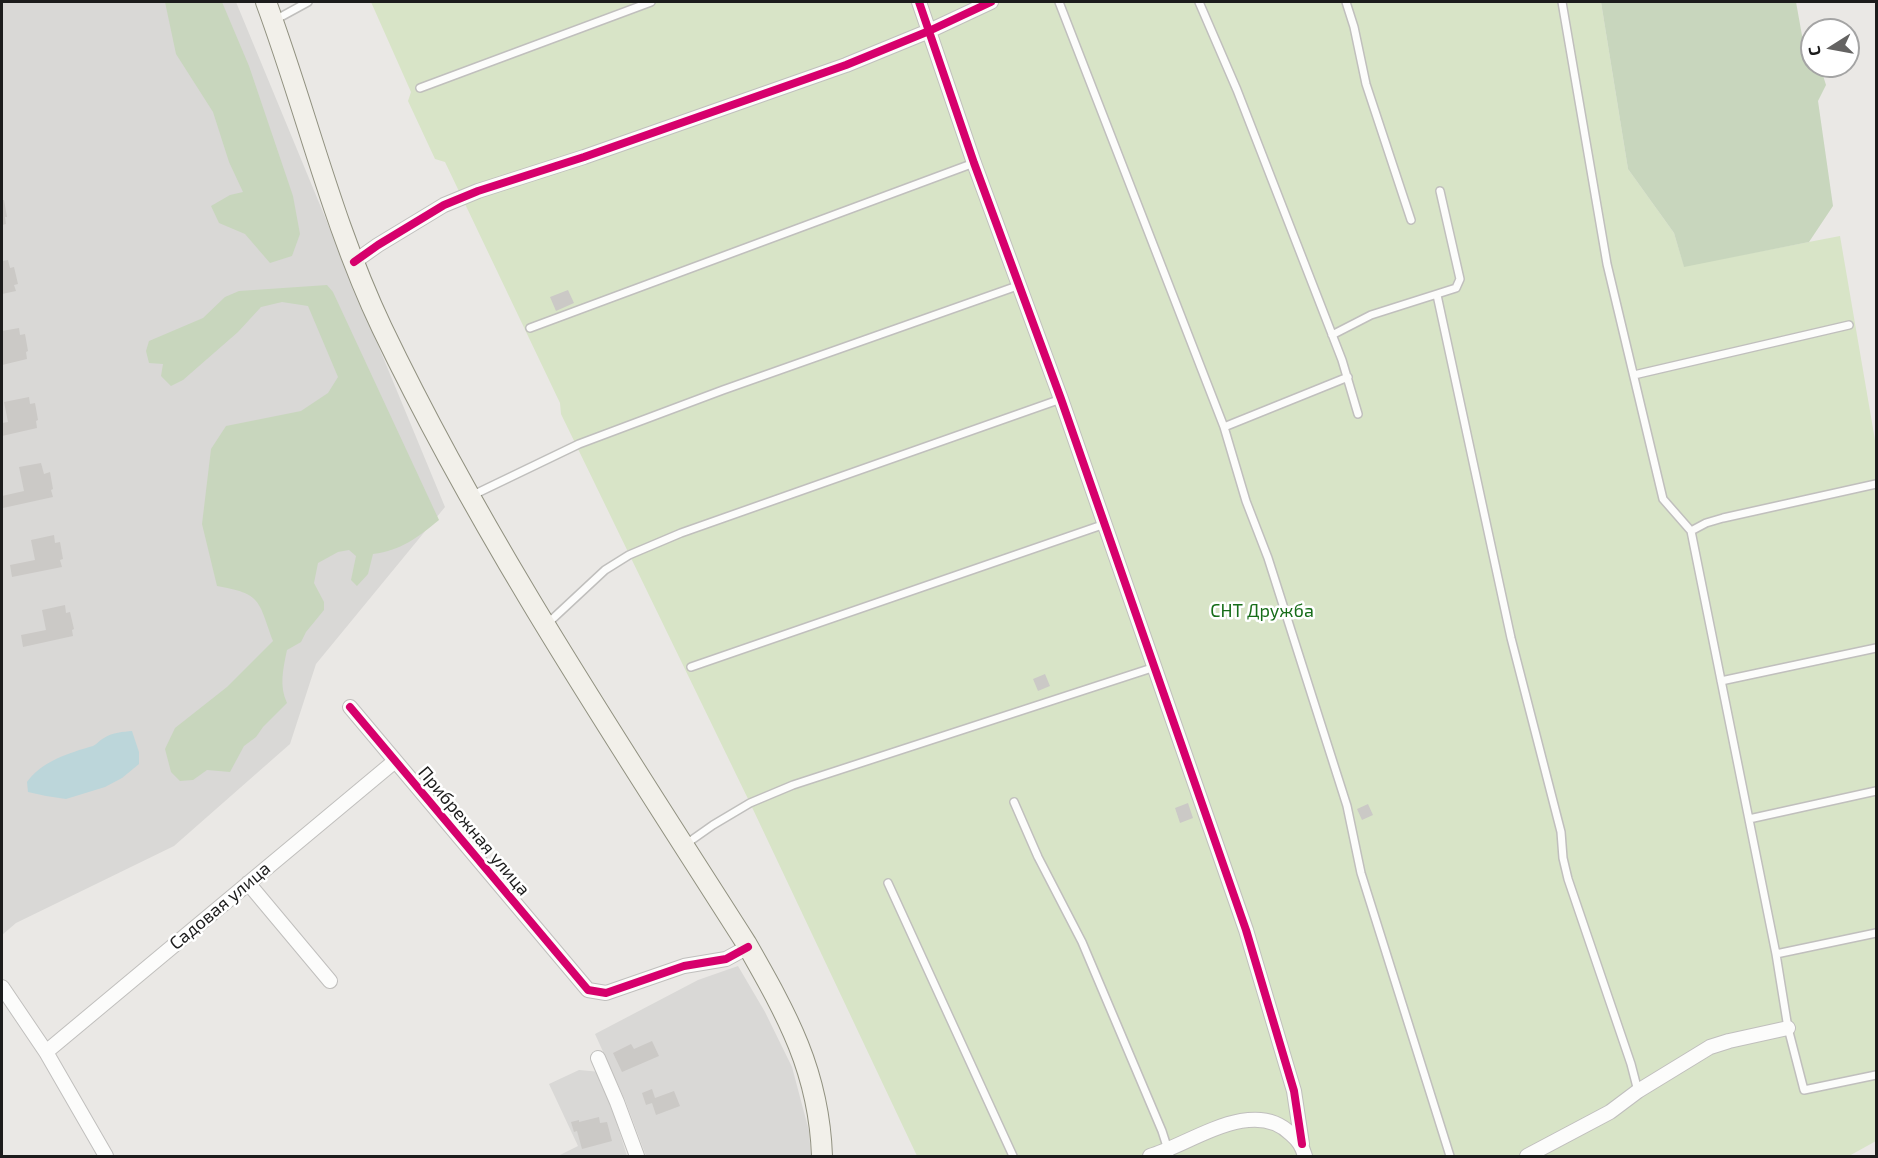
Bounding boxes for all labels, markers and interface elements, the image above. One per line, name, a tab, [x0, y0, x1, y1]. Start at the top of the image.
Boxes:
north arrow	[1800, 18, 1860, 78]
text: С	[1804, 45, 1824, 58]
park label: СНТ Дружба	[1210, 600, 1314, 622]
street label: Прибрежная улица	[414, 762, 534, 900]
street label: Садовая улица	[165, 858, 275, 954]

